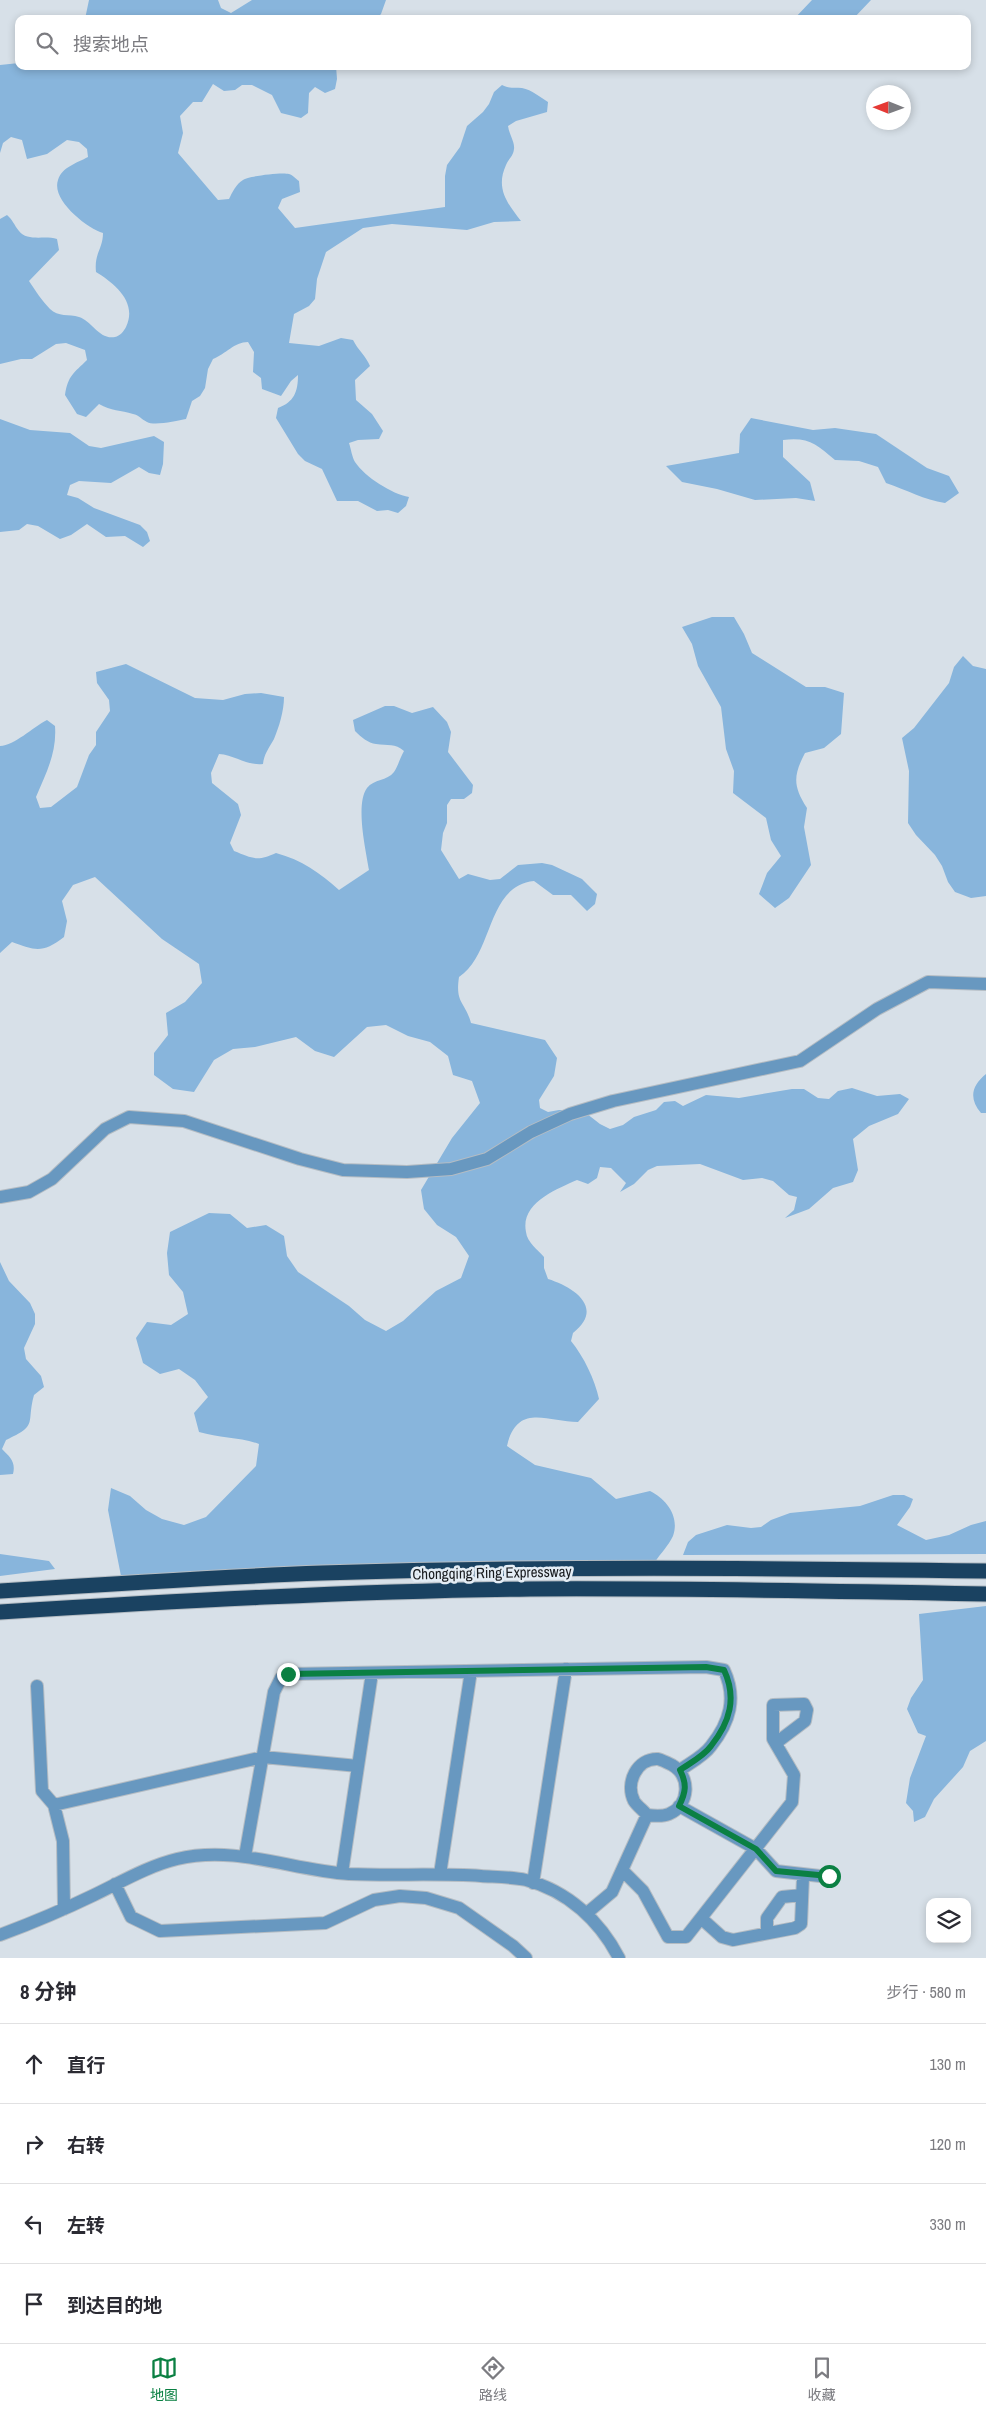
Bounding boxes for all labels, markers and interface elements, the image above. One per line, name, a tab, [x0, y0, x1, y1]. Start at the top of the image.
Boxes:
search box	[15, 15, 971, 70]
icon: search	[33, 29, 61, 57]
text: 搜索地点	[73, 31, 149, 57]
north arrow	[866, 85, 911, 130]
street label: Chongqing Ring Expressway	[412, 1561, 573, 1584]
route end	[277, 1663, 300, 1686]
route start	[818, 1865, 841, 1888]
map controls	[926, 1898, 971, 1943]
button: layers	[926, 1898, 971, 1943]
text: 8 分钟	[20, 1977, 76, 2006]
text: 步行 · 580 m	[887, 1981, 966, 2003]
icon: ahead	[20, 2050, 48, 2078]
text: 直行	[67, 2052, 105, 2078]
text: 130 m	[930, 2053, 966, 2075]
icon: right	[20, 2130, 48, 2158]
text: 右转	[67, 2132, 105, 2158]
text: 120 m	[930, 2133, 966, 2155]
icon: left	[20, 2210, 48, 2238]
text: 左转	[67, 2212, 105, 2238]
text: 330 m	[930, 2213, 966, 2235]
icon: arrive	[20, 2290, 48, 2318]
text: 到达目的地	[67, 2292, 162, 2318]
tab: 地图	[150, 2354, 178, 2404]
tab: 路线	[479, 2354, 507, 2404]
tab: 收藏	[808, 2354, 836, 2404]

